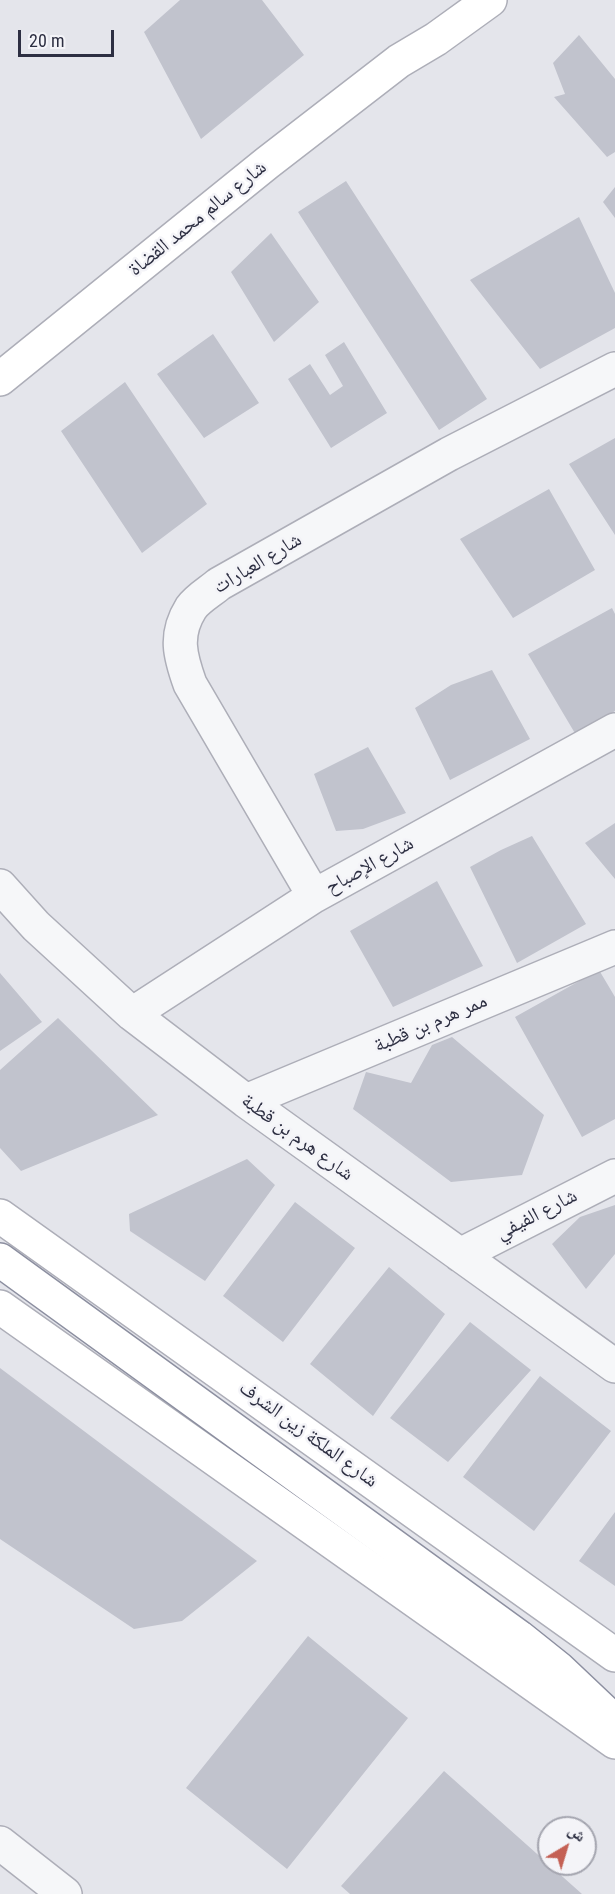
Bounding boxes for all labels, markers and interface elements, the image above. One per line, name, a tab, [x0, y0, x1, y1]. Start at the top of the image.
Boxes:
scale bar	[21, 18, 117, 56]
text: 20 m	[29, 30, 64, 51]
street label: شارع سالم محمد القضاة	[124, 156, 272, 282]
street label: شارع العبارات	[210, 528, 306, 600]
street label: شارع الإصباح	[322, 832, 418, 900]
street label: ممر هرم بن قطبة	[371, 989, 491, 1059]
street label: شارع هرم بن قطبة	[236, 1089, 358, 1187]
street label: شارع الفيفي	[492, 1184, 582, 1246]
street label: شارع الملكة زين الشرف	[234, 1377, 382, 1493]
north arrow	[537, 1816, 597, 1876]
text: ش	[565, 1820, 590, 1846]

